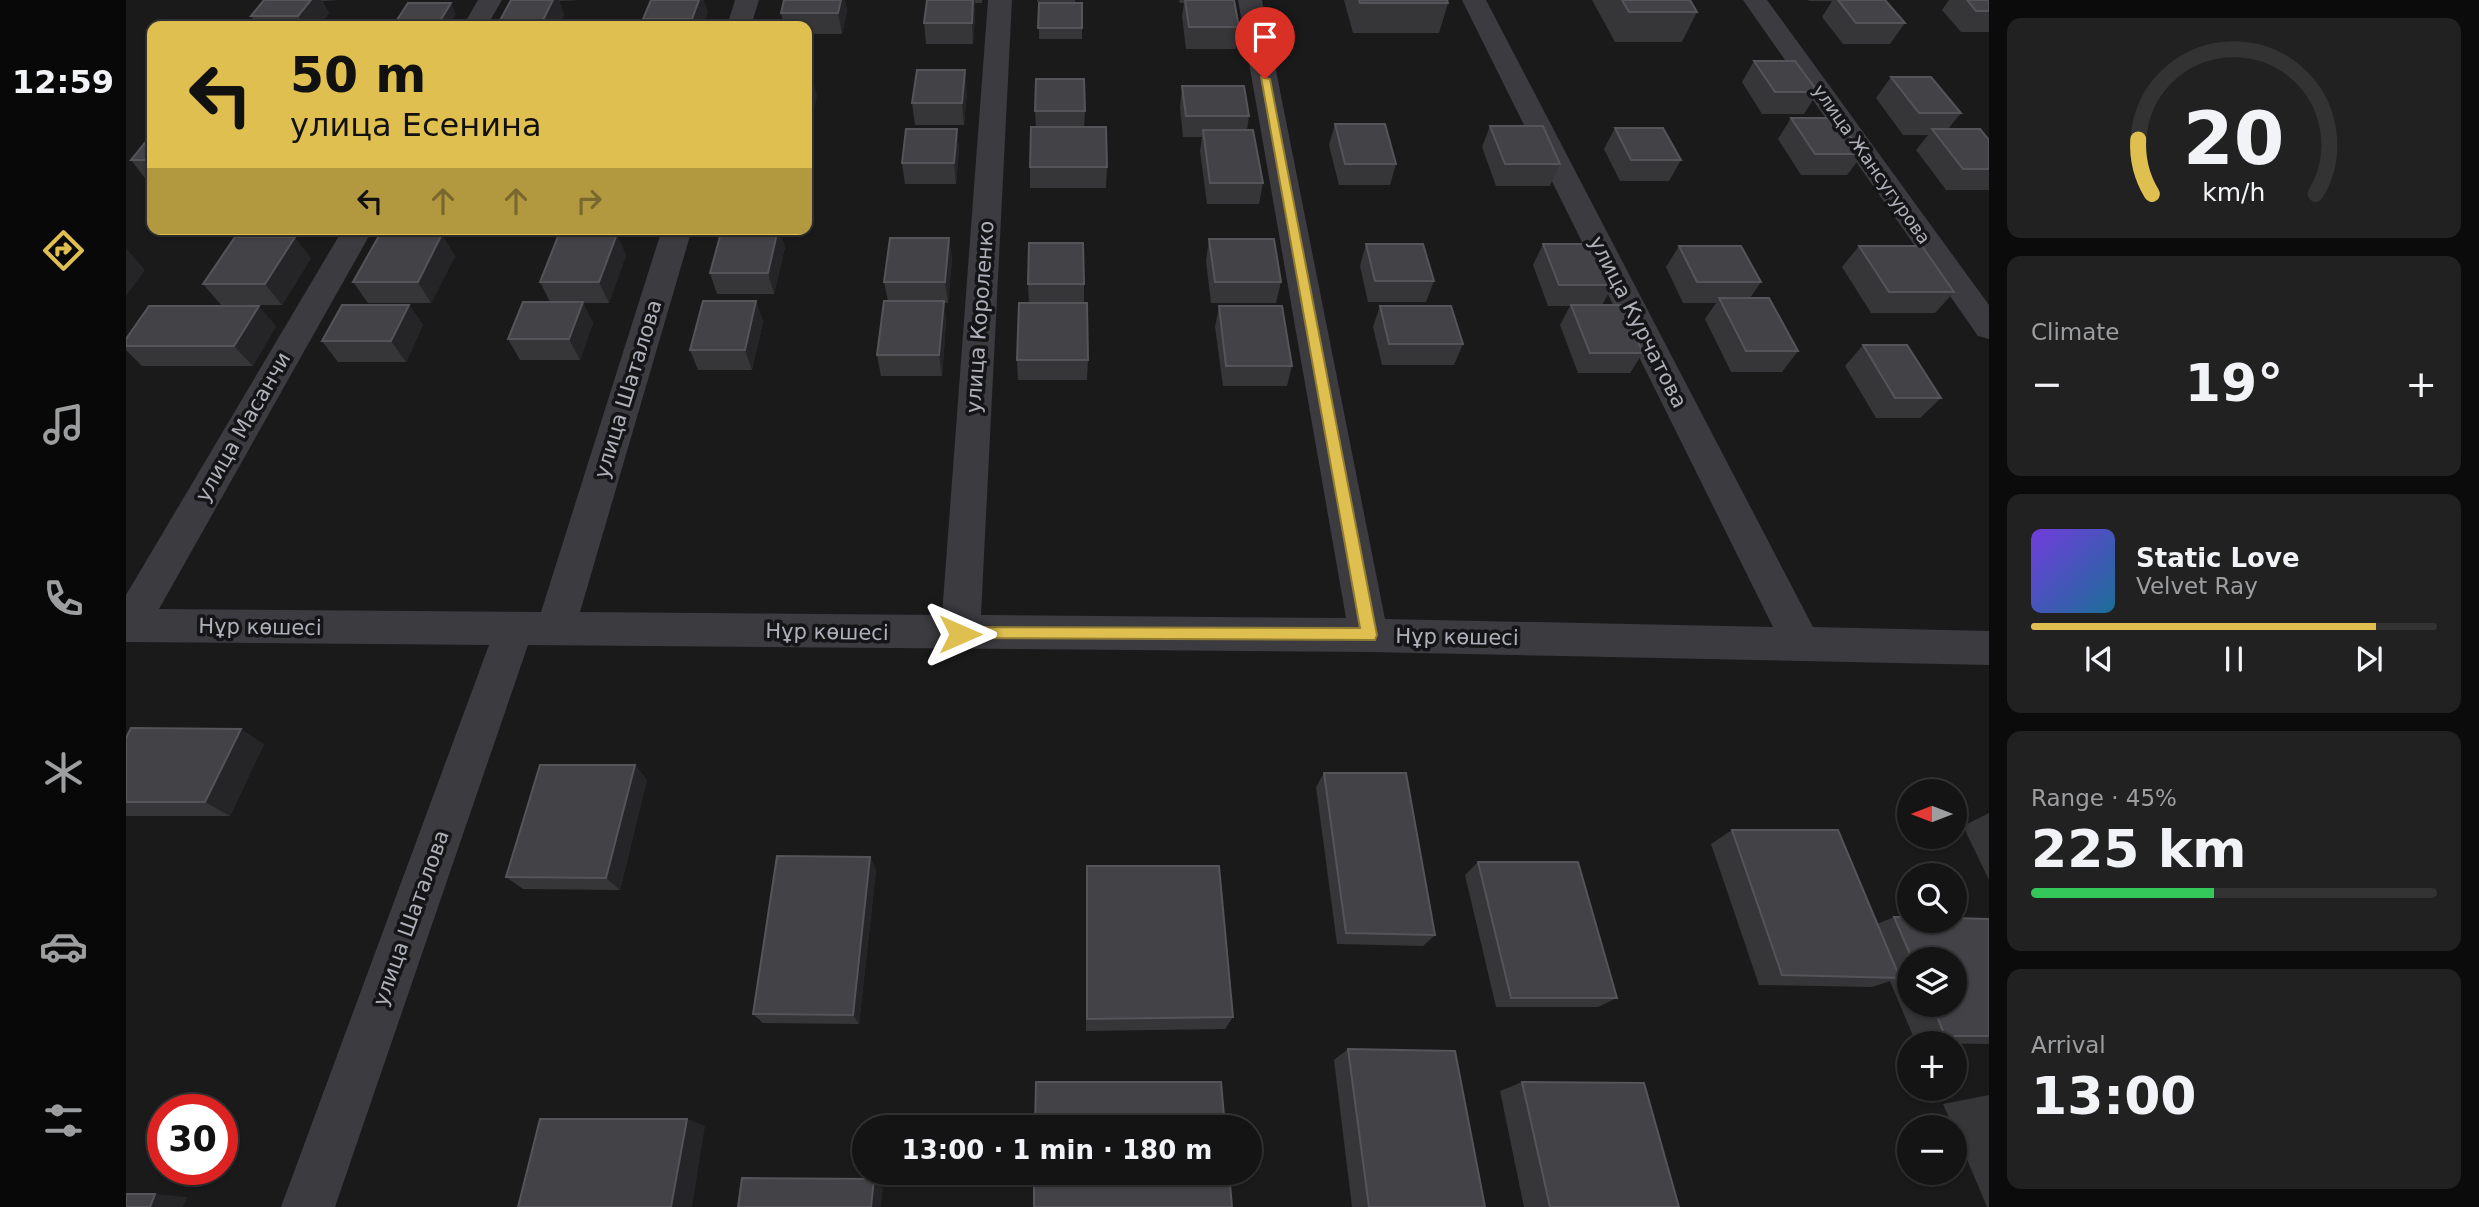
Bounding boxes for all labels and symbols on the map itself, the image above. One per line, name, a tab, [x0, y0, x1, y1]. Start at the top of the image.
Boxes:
pin	[1235, 7, 1295, 79]
street label: улица Жансугурова	[1809, 80, 1935, 248]
street label: улица Короленко	[961, 220, 999, 414]
street label: улица Курчатова	[1584, 232, 1692, 412]
street label: улица Шаталова	[589, 297, 667, 481]
street label: улица Масанчи	[190, 348, 296, 506]
position arrow	[923, 597, 997, 671]
street label: Нұр көшесі	[198, 614, 322, 640]
street label: Нұр көшесі	[765, 619, 889, 645]
street label: Нұр көшесі	[1395, 624, 1519, 650]
north arrow	[1897, 779, 1967, 849]
street label: улица Шаталова	[368, 827, 454, 1009]
speed limit sign: 30	[147, 1094, 238, 1185]

